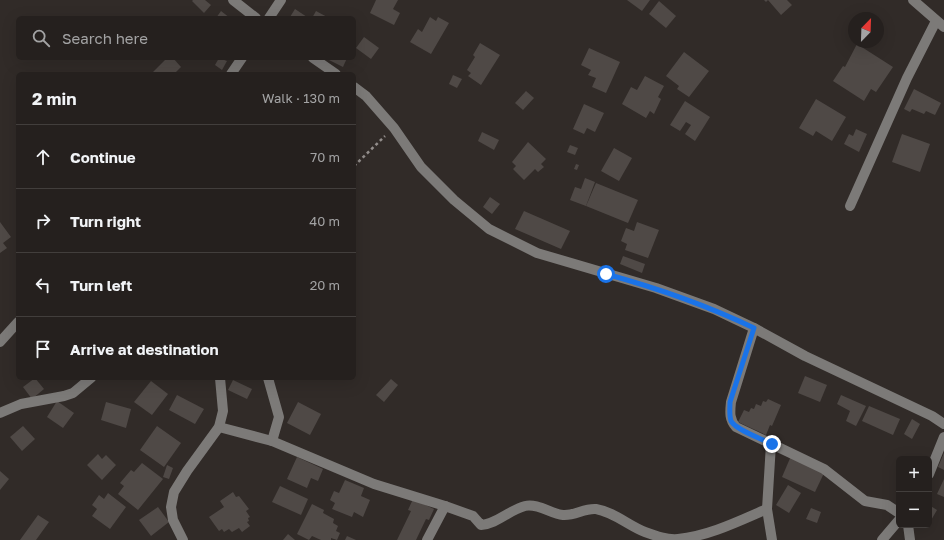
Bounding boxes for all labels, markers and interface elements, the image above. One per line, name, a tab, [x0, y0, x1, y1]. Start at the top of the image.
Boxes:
north arrow	[848, 12, 884, 48]
search box	[16, 16, 356, 60]
icon: search	[30, 27, 52, 49]
text: Search here	[62, 29, 148, 47]
text: 2 min	[32, 88, 76, 109]
text: Walk · 130 m	[262, 90, 340, 106]
icon: ahead	[32, 146, 54, 168]
text: Continue	[70, 148, 136, 166]
text: 70 m	[310, 149, 340, 165]
icon: right	[32, 210, 54, 232]
text: Turn right	[70, 212, 141, 230]
text: 40 m	[309, 213, 340, 229]
route start	[597, 265, 615, 283]
icon: left	[32, 274, 54, 296]
text: Turn left	[70, 276, 132, 294]
text: 20 m	[310, 277, 340, 293]
icon: arrive	[32, 338, 54, 360]
text: Arrive at destination	[70, 340, 219, 358]
route end	[763, 435, 781, 453]
map controls	[896, 456, 932, 528]
button: +	[896, 456, 932, 492]
button: −	[896, 492, 932, 528]

